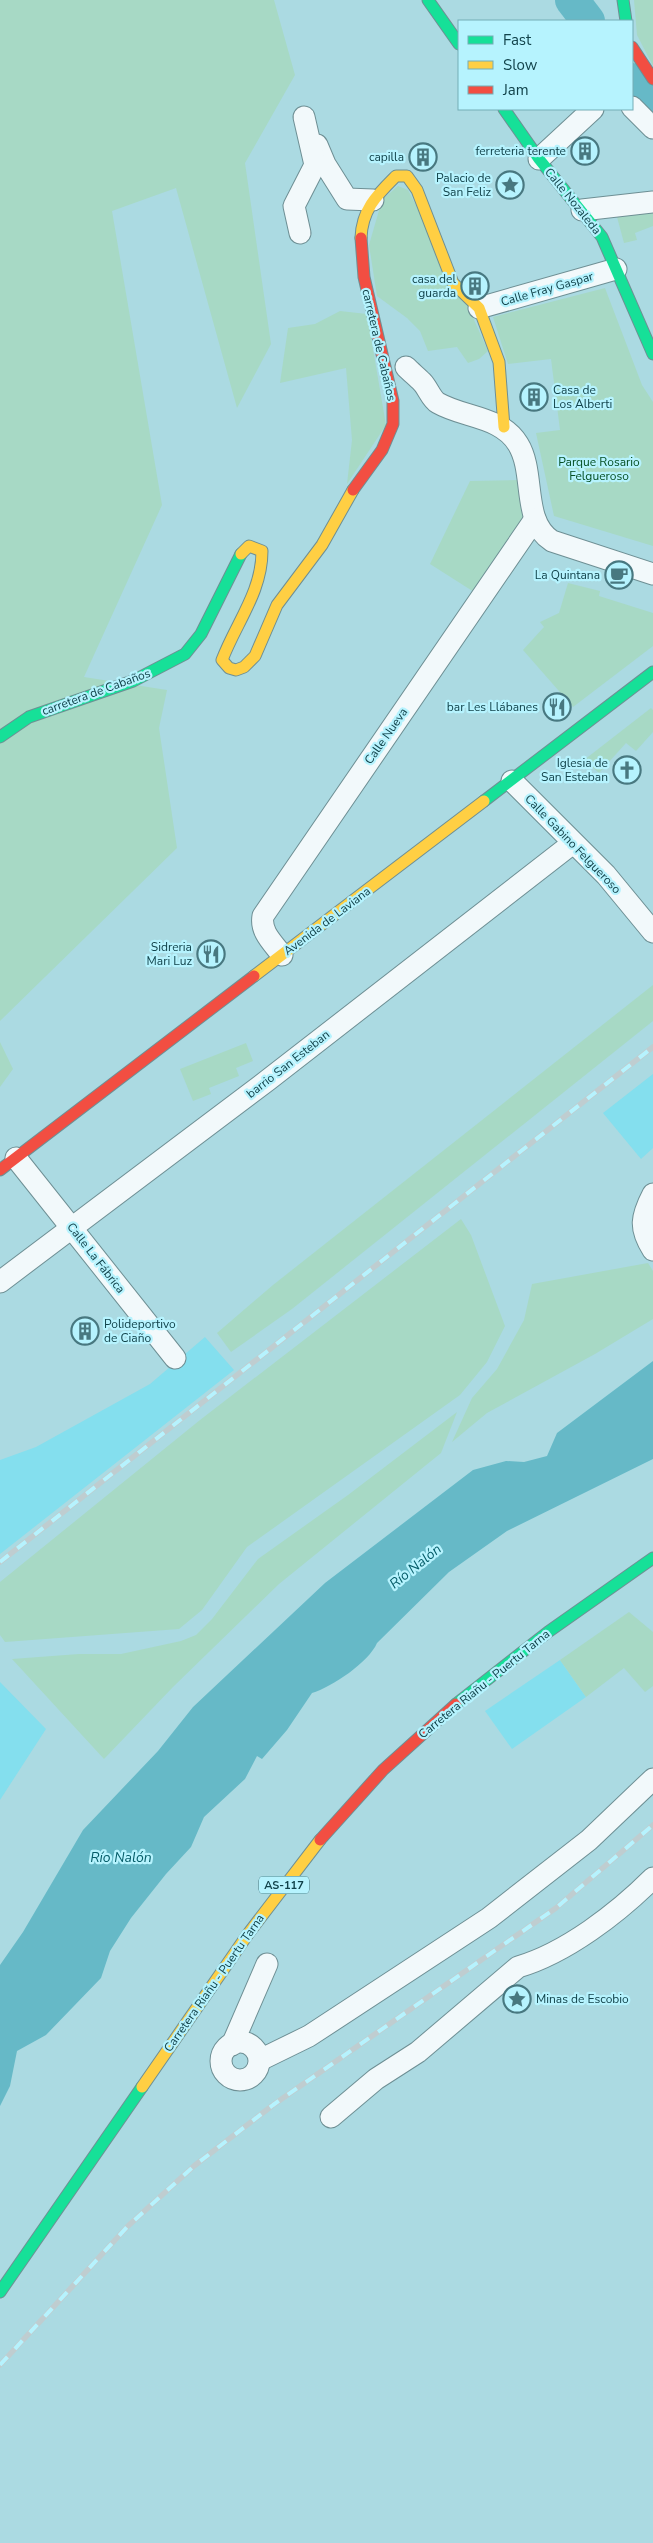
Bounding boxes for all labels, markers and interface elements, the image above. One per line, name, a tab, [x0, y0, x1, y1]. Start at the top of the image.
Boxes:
legend	[458, 20, 633, 110]
text: Fast	[503, 30, 532, 50]
text: Slow	[503, 55, 538, 75]
text: Jam	[502, 80, 529, 100]
building icon: ferreteria terente	[570, 136, 600, 166]
building icon: capilla	[408, 142, 438, 172]
place label: ferreteria terente	[475, 143, 566, 159]
place label: capilla	[369, 149, 404, 165]
street label: Calle Nozaleda	[541, 164, 605, 238]
place label: Palacio de San Feliz	[436, 170, 491, 200]
place icon: Palacio de San Feliz	[495, 170, 525, 200]
street label: Calle Fray Gaspar	[499, 268, 596, 310]
place label: casa del guarda	[412, 271, 456, 301]
building icon: casa del guarda	[460, 271, 490, 301]
street label: carretera de Cabaños	[358, 288, 400, 403]
building icon: Casa de Los Alberti	[519, 382, 549, 412]
place label: Casa de Los Alberti	[553, 382, 612, 412]
park label: Parque Rosario Felgueroso	[558, 454, 640, 484]
cafe icon: La Quintana	[604, 560, 634, 590]
place label: La Quintana	[535, 567, 600, 583]
street label: carretera de Cabaños	[40, 665, 153, 719]
restaurant icon: bar Les Llábanes	[542, 692, 572, 722]
place label: bar Les Llábanes	[447, 699, 538, 715]
street label: Calle Nueva	[361, 705, 411, 767]
place label: Iglesia de San Esteban	[541, 755, 608, 785]
church icon: Iglesia de San Esteban	[612, 755, 642, 785]
street label: Calle Gabino Felgueroso	[521, 791, 625, 897]
street label: Avenida de Laviana	[280, 883, 374, 959]
place label: Sidreria Mari Luz	[147, 939, 192, 969]
restaurant icon: Sidreria Mari Luz	[196, 939, 226, 969]
street label: barrio San Esteban	[243, 1026, 333, 1102]
street label: Calle La Fábrica	[63, 1219, 129, 1297]
building icon: Polideportivo de Ciaño	[70, 1316, 100, 1346]
place label: Polideportivo de Ciaño	[104, 1316, 176, 1346]
water label: Río Nalón	[385, 1540, 445, 1593]
street label: Carretera Riañu - Puertu Tarna	[415, 1626, 553, 1742]
water label: Río Nalón	[90, 1848, 152, 1867]
road number: AS-117	[259, 1876, 309, 1894]
street label: Carretera Riañu - Puertu Tarna	[160, 1911, 268, 2055]
place icon: Minas de Escobio	[502, 1984, 532, 2014]
place label: Minas de Escobio	[536, 1991, 629, 2007]

